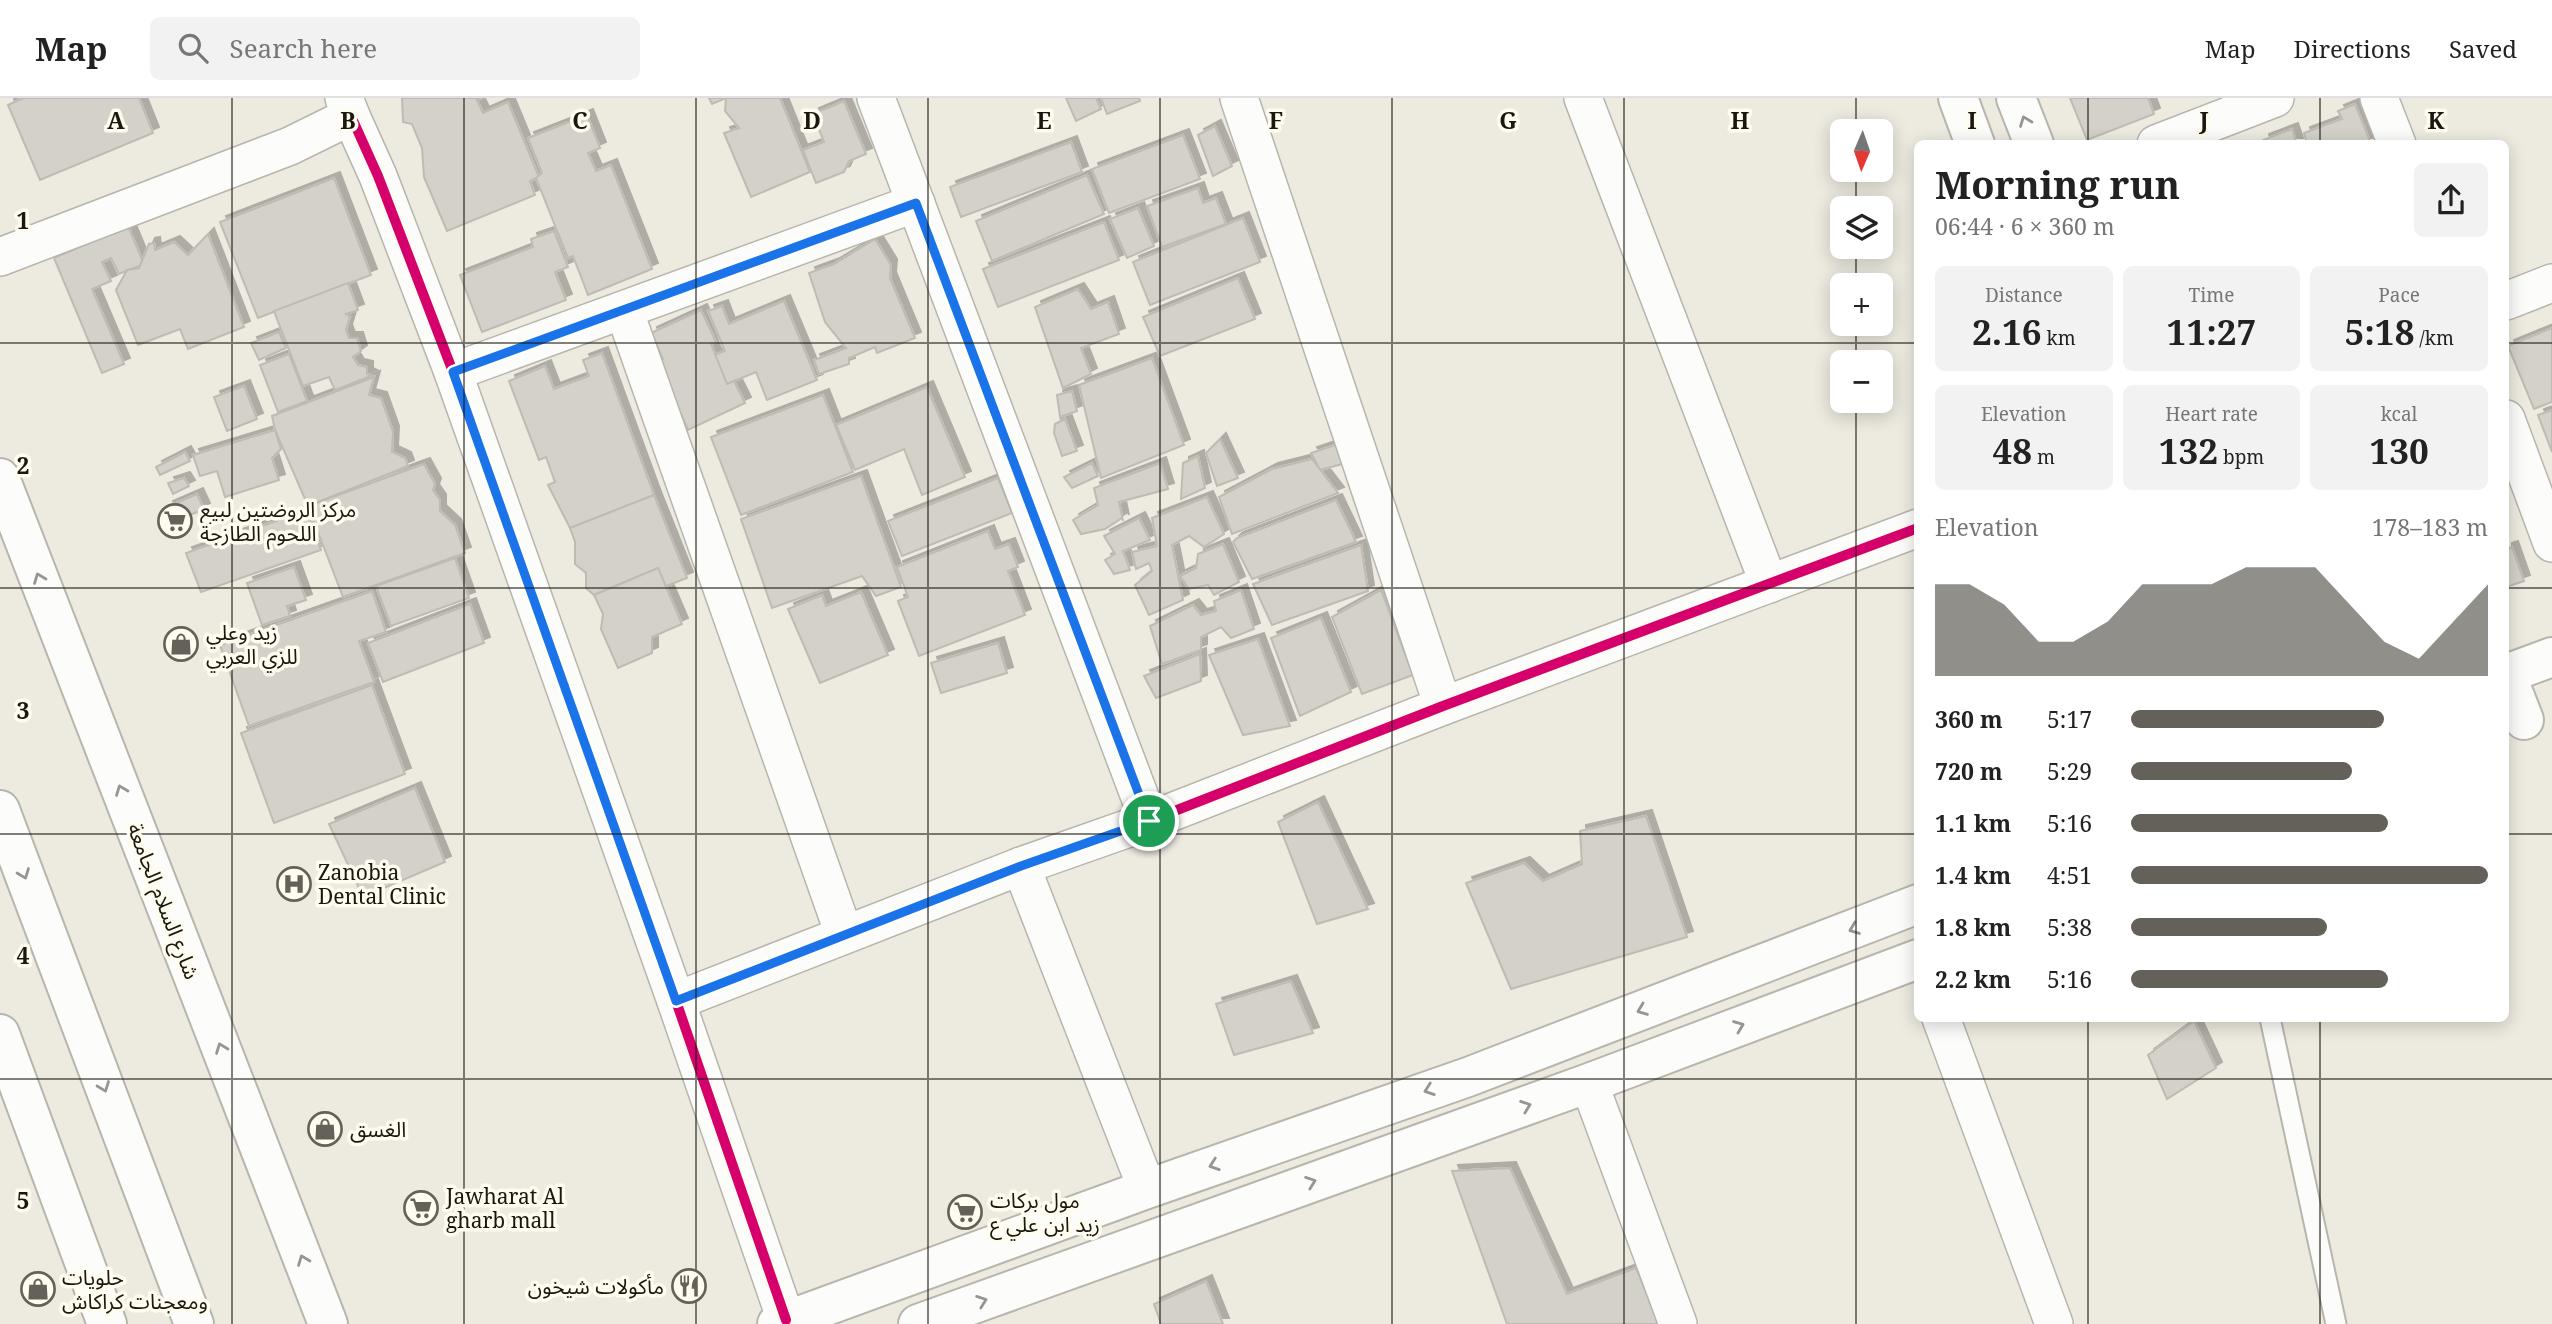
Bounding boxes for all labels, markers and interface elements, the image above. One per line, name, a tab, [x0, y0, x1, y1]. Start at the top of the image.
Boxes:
search box	[150, 17, 640, 80]
text: Map	[35, 26, 108, 71]
icon: search	[174, 29, 212, 67]
text: Search here	[230, 30, 377, 66]
text: Map	[2205, 32, 2256, 65]
text: Directions	[2294, 32, 2411, 65]
text: Saved	[2449, 32, 2517, 65]
text: A	[107, 104, 125, 136]
text: B	[340, 104, 356, 136]
text: C	[572, 104, 588, 136]
text: D	[803, 104, 821, 136]
text: E	[1036, 104, 1052, 136]
text: F	[1269, 104, 1283, 136]
text: G	[1499, 104, 1517, 136]
text: H	[1731, 104, 1750, 136]
text: I	[1967, 104, 1977, 136]
text: J	[2198, 104, 2209, 136]
text: K	[2428, 104, 2445, 136]
one-way arrow	[2019, 115, 2033, 127]
north arrow	[1830, 119, 1894, 182]
map controls	[1830, 119, 1893, 413]
text: Morning run	[1935, 158, 2180, 210]
button: share	[2414, 163, 2488, 237]
button: layers	[1830, 196, 1893, 259]
text: 1	[17, 204, 30, 236]
text: 06:44 · 6 × 360 m	[1935, 210, 2115, 242]
button: +	[1830, 273, 1893, 336]
text: Distance	[1985, 282, 2063, 308]
text: Time	[2189, 282, 2234, 308]
text: Pace	[2378, 282, 2420, 308]
text: 2.16	[1972, 308, 2042, 355]
text: 11:27	[2167, 308, 2256, 355]
text: 5:18	[2344, 308, 2414, 355]
text: km	[2042, 325, 2076, 351]
text: /km	[2414, 325, 2454, 351]
button: −	[1830, 350, 1893, 413]
text: Elevation	[1981, 401, 2067, 427]
text: Heart rate	[2165, 401, 2258, 427]
text: kcal	[2381, 401, 2418, 427]
text: 48	[1993, 427, 2032, 474]
text: 132	[2159, 427, 2218, 474]
text: 130	[2370, 427, 2429, 474]
text: m	[2032, 444, 2055, 470]
text: bpm	[2218, 444, 2264, 470]
text: 2	[17, 449, 30, 481]
place label: مركز الروضتين لبيع اللحوم الطازجة	[200, 495, 356, 550]
supermarket icon: مركز الروضتين لبيع اللحوم الطازجة	[156, 502, 194, 540]
text: Elevation	[1935, 511, 2039, 543]
text: 178–183 m	[2372, 511, 2488, 543]
one-way arrow	[33, 573, 47, 585]
place label: زيد وعلي للزي العربي	[206, 618, 298, 673]
shop icon: زيد وعلي للزي العربي	[162, 625, 200, 663]
text: 3	[17, 694, 30, 726]
text: 360 m	[1935, 703, 2003, 735]
text: 5:17	[2047, 703, 2092, 735]
text: 720 m	[1935, 755, 2003, 787]
text: 5:29	[2047, 755, 2092, 787]
one-way arrow	[115, 785, 129, 797]
pin	[1119, 791, 1179, 851]
icon: arrive	[1130, 802, 1168, 840]
text: 1.1 km	[1935, 807, 2011, 839]
text: 5:16	[2047, 807, 2092, 839]
street label: شارع السلام الجامعة	[119, 819, 207, 984]
place label: Zanobia Dental Clinic	[318, 858, 446, 910]
text: 1.4 km	[1935, 859, 2011, 891]
text: 4:51	[2047, 859, 2092, 891]
hospital icon: Zanobia Dental Clinic	[275, 865, 313, 903]
one-way arrow	[16, 868, 30, 880]
text: 1.8 km	[1935, 911, 2011, 943]
text: 5:38	[2047, 911, 2092, 943]
one-way arrow	[1849, 920, 1861, 934]
text: 4	[17, 939, 30, 971]
text: 2.2 km	[1935, 963, 2011, 995]
text: 5:16	[2047, 963, 2092, 995]
one-way arrow	[1637, 1002, 1649, 1016]
one-way arrow	[1732, 1021, 1744, 1035]
one-way arrow	[215, 1043, 229, 1055]
one-way arrow	[96, 1080, 110, 1092]
one-way arrow	[1423, 1082, 1436, 1096]
one-way arrow	[1519, 1100, 1531, 1114]
shop icon: الغسق	[306, 1110, 344, 1148]
place label: الغسق	[350, 1115, 406, 1143]
one-way arrow	[1209, 1157, 1221, 1171]
one-way arrow	[1305, 1176, 1317, 1190]
place label: Jawharat Al gharb mall	[445, 1182, 565, 1234]
text: 5	[17, 1184, 30, 1216]
place label: مول بركات زيد ابن علي ع	[990, 1186, 1100, 1241]
supermarket icon: Jawharat Al gharb mall	[402, 1189, 440, 1227]
supermarket icon: مول بركات زيد ابن علي ع	[946, 1193, 984, 1231]
one-way arrow	[298, 1255, 312, 1267]
place label: حلويات ومعجنات كراكاش	[62, 1263, 208, 1315]
restaurant icon: مأكولات شيخون	[670, 1267, 708, 1305]
shop icon: حلويات ومعجنات كراكاش	[19, 1270, 57, 1308]
place label: مأكولات شيخون	[528, 1272, 664, 1300]
one-way arrow	[976, 1295, 988, 1309]

